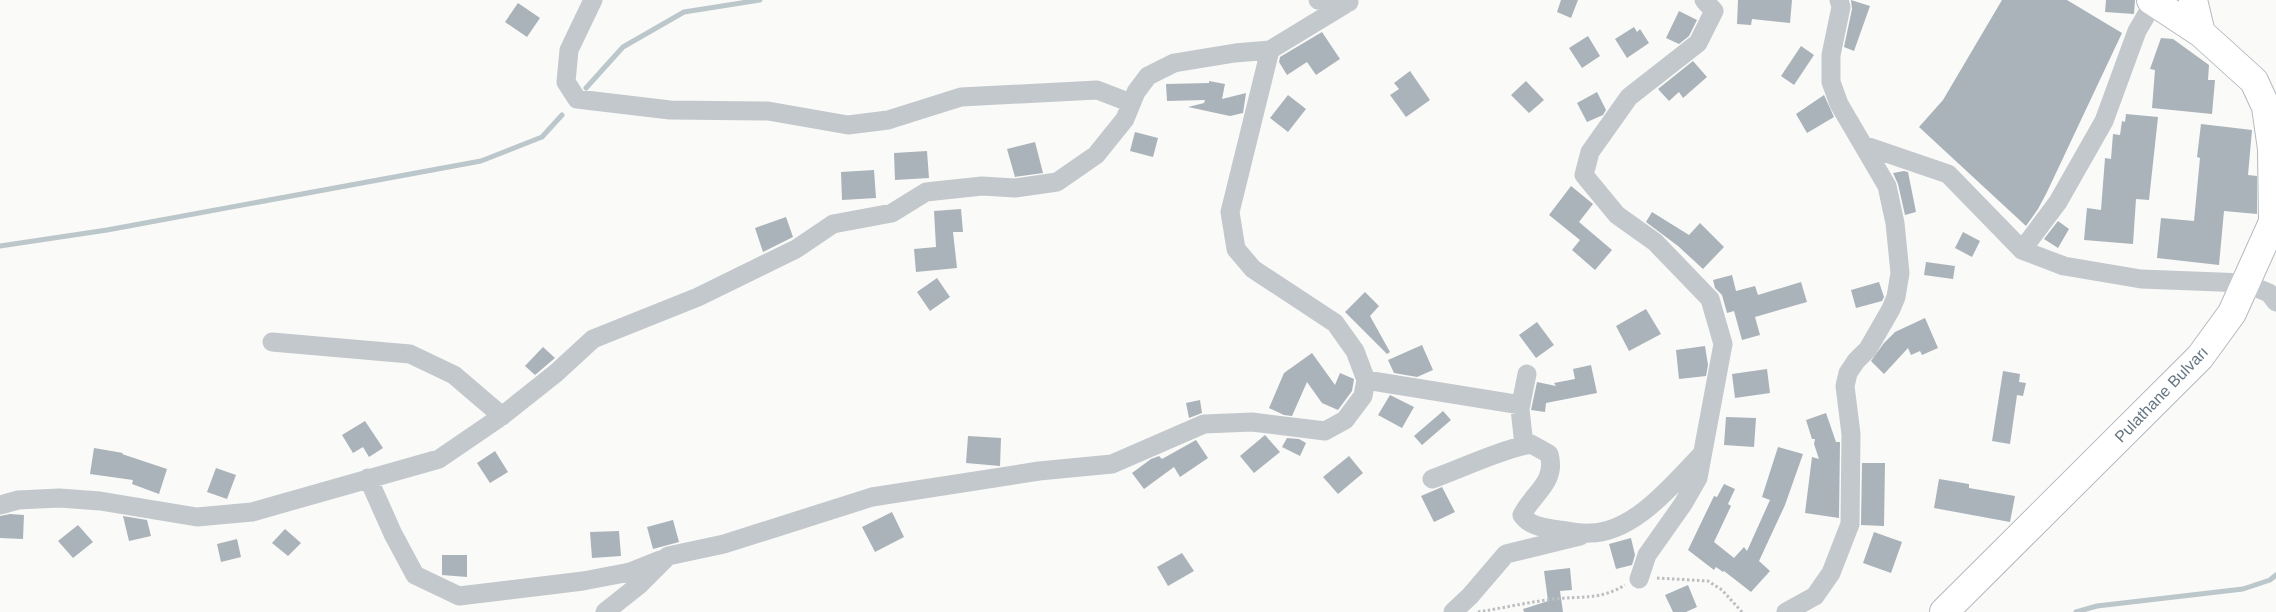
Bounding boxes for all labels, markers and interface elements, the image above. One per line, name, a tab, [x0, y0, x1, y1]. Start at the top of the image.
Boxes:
street label: Pulathane Bulvarı	[2111, 343, 2211, 446]

